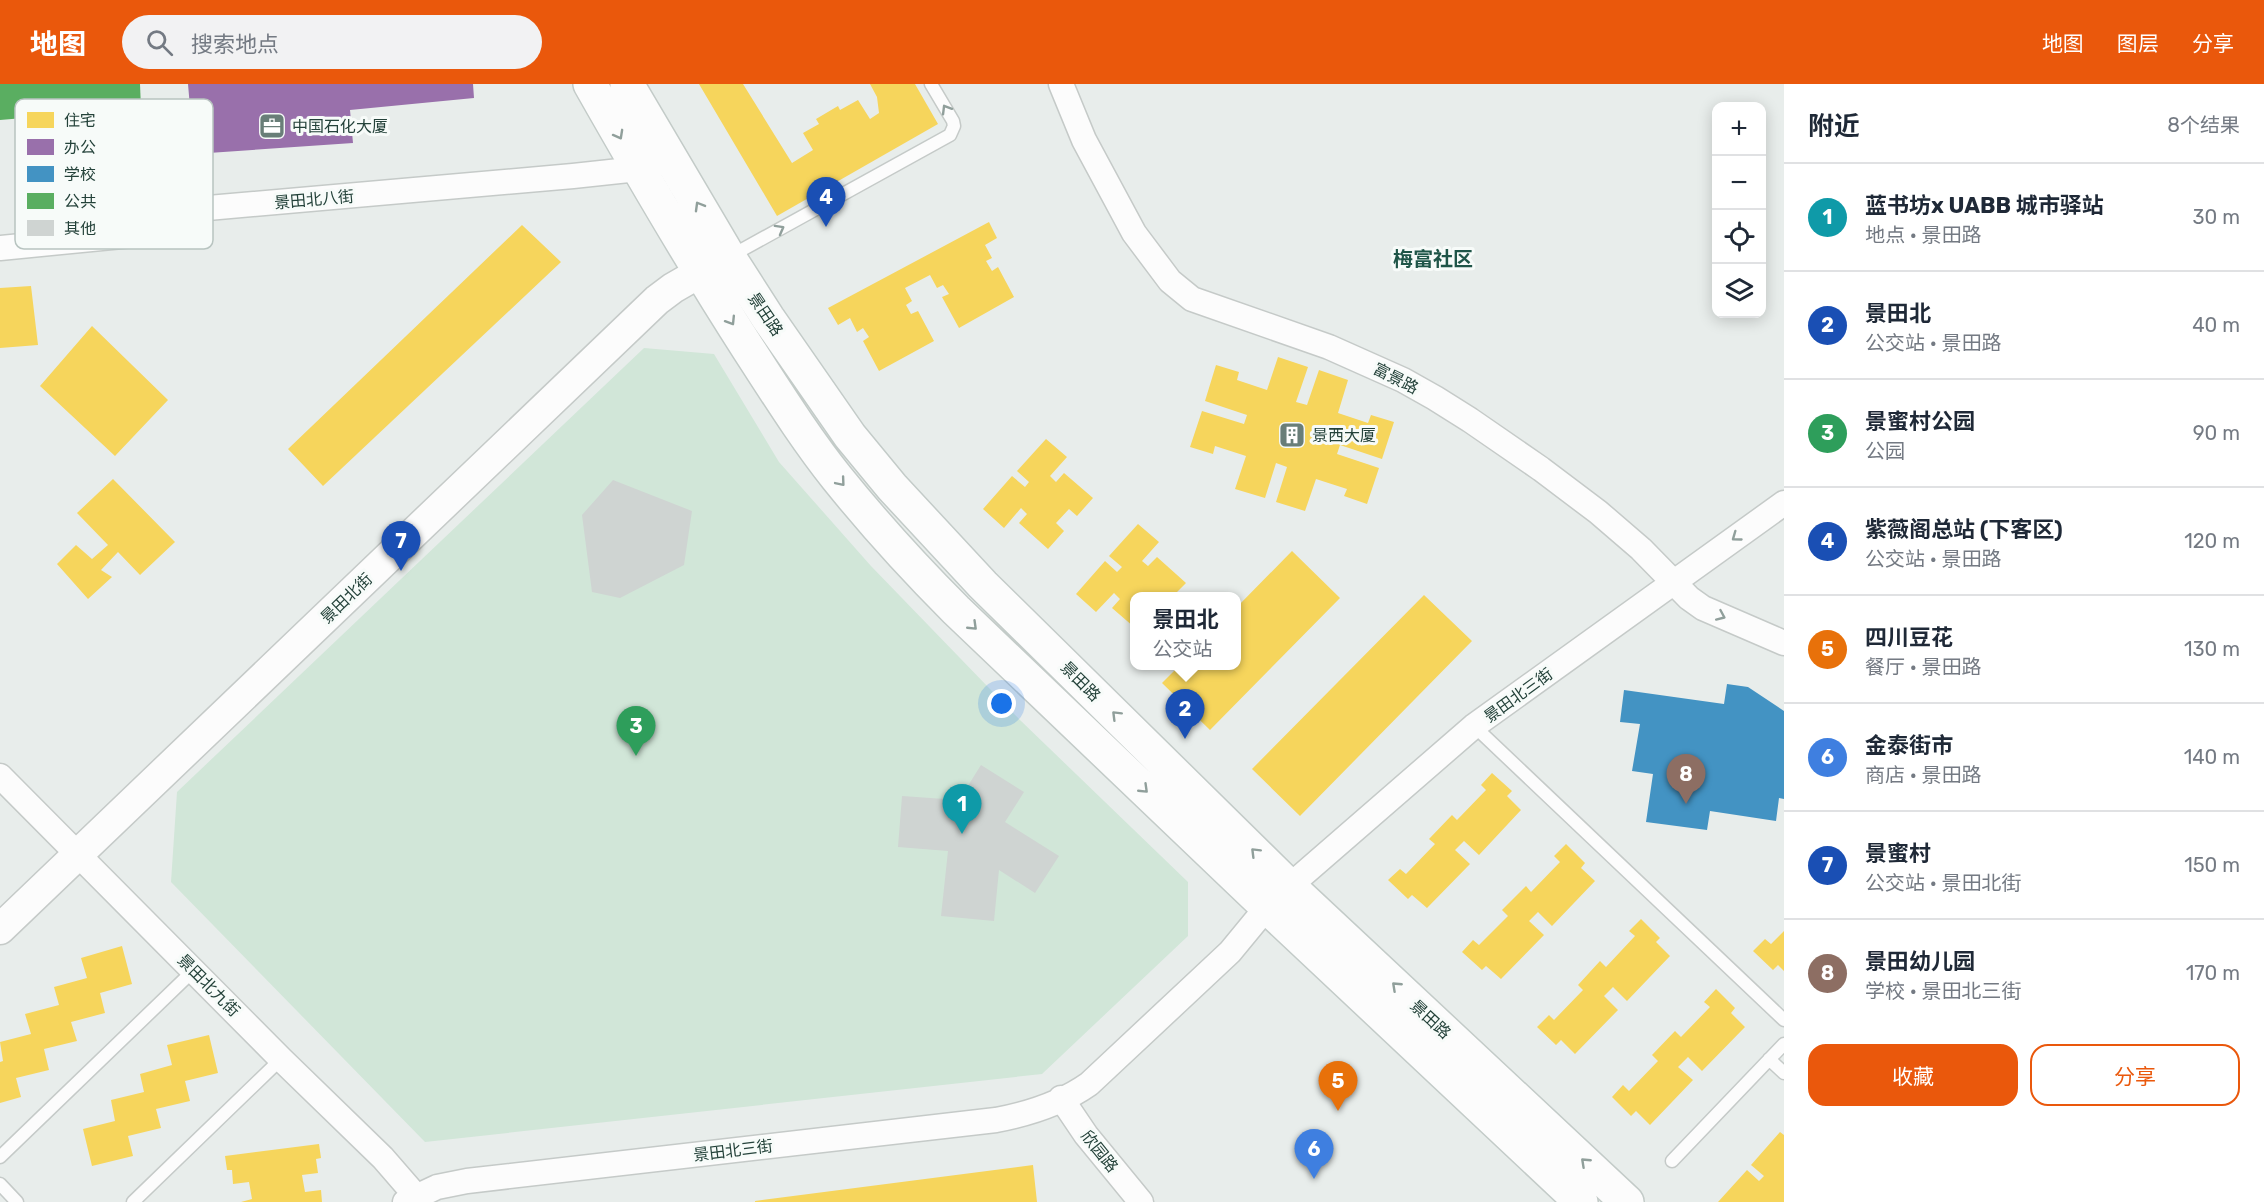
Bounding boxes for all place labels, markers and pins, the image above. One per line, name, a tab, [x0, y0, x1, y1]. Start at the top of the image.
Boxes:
office icon: 中国石化大厦	[257, 111, 287, 141]
place label: 中国石化大厦	[292, 117, 388, 136]
pin: 4	[806, 178, 846, 227]
building icon: 景西大厦	[1277, 420, 1307, 450]
place label: 景西大厦	[1312, 426, 1376, 445]
pin: 7	[382, 522, 420, 571]
pin: 2	[1166, 690, 1204, 739]
pin: 3	[616, 706, 656, 756]
pin: 8	[1666, 754, 1706, 804]
pin: 1	[942, 784, 982, 834]
pin: 5	[1318, 1062, 1358, 1111]
pin: 6	[1294, 1130, 1334, 1179]

